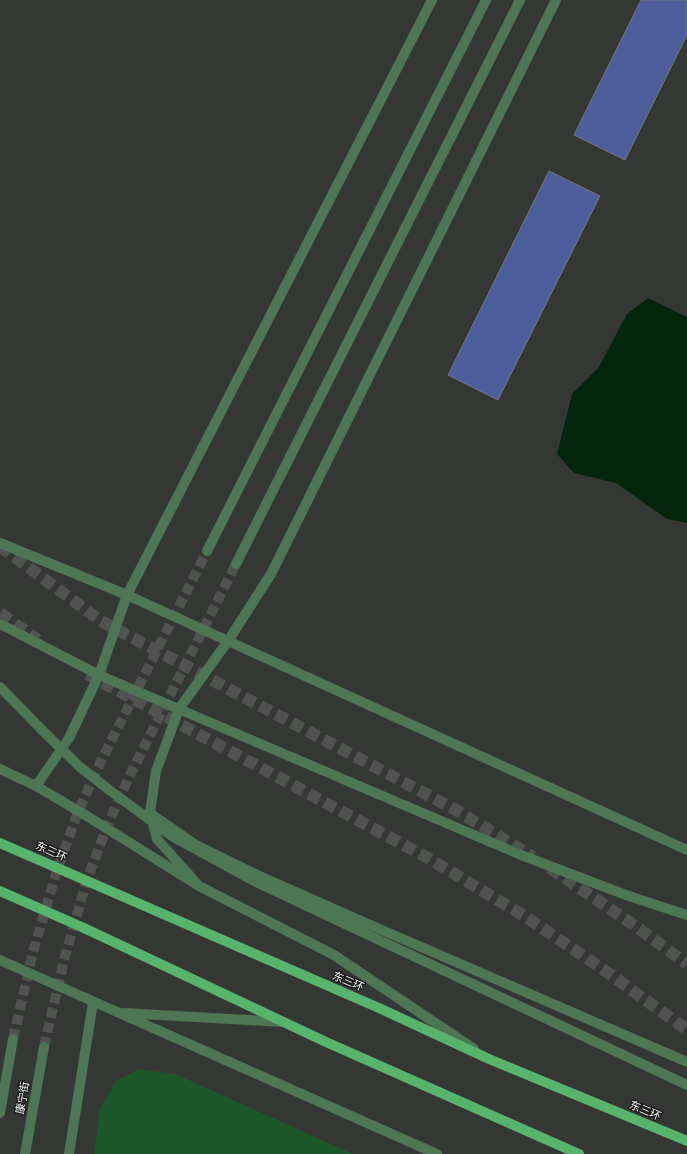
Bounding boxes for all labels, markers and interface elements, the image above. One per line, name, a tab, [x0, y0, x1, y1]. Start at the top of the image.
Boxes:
street label: 东三环	[33, 839, 69, 865]
street label: 东三环	[330, 969, 366, 995]
street label: 康宁街	[14, 1081, 32, 1115]
street label: 东三环	[627, 1098, 663, 1124]

